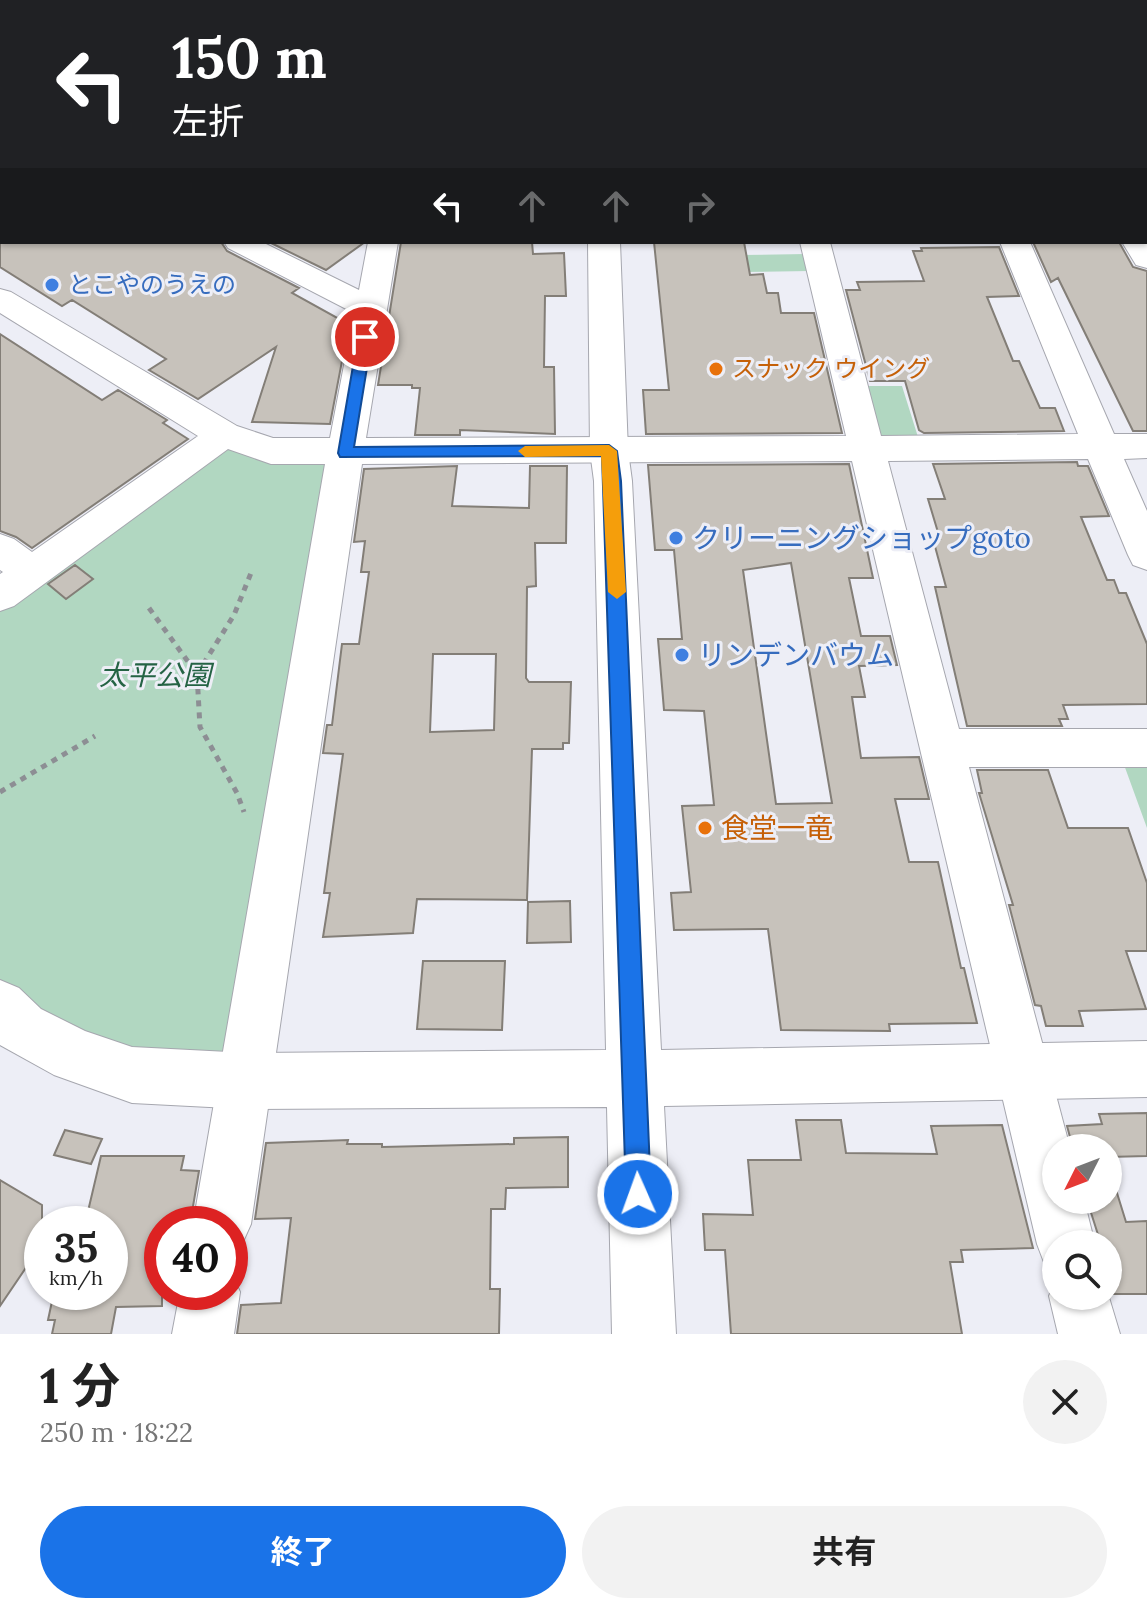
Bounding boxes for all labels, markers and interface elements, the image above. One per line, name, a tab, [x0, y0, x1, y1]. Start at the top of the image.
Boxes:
text: 150 m	[172, 22, 327, 93]
icon: left	[40, 32, 144, 136]
text: 左折	[172, 98, 244, 144]
icon: left	[426, 184, 470, 228]
icon: ahead	[510, 184, 554, 228]
icon: ahead	[594, 184, 638, 228]
icon: right	[678, 184, 722, 228]
place label: とこやのうえの	[68, 269, 236, 300]
marker: とこやのうえの	[43, 276, 61, 294]
pin	[331, 303, 399, 371]
icon: arrive	[343, 315, 387, 359]
place label: スナック ウイング	[732, 353, 930, 384]
marker: スナック ウイング	[707, 360, 725, 378]
place label: クリーニングショップgoto	[692, 520, 1031, 556]
marker: クリーニングショップgoto	[667, 529, 685, 547]
place label: リンデンバウム	[698, 637, 894, 673]
marker: リンデンバウム	[673, 646, 691, 664]
park label: 太平公園	[99, 657, 215, 693]
place label: 食堂一竜	[721, 810, 833, 846]
marker: 食堂一竜	[696, 819, 714, 837]
north arrow	[1042, 1134, 1122, 1214]
map controls	[1042, 1134, 1122, 1310]
position arrow	[596, 1152, 680, 1236]
speed limit sign: 40	[144, 1206, 248, 1310]
text: 35	[54, 1222, 98, 1273]
button: search	[1042, 1230, 1122, 1310]
text: km/h	[49, 1265, 103, 1290]
text: 1 分	[40, 1355, 120, 1416]
button: close	[1023, 1360, 1107, 1444]
text: 250 m · 18:22	[40, 1416, 193, 1449]
button: 終了	[40, 1506, 566, 1598]
button: 共有	[582, 1506, 1107, 1598]

